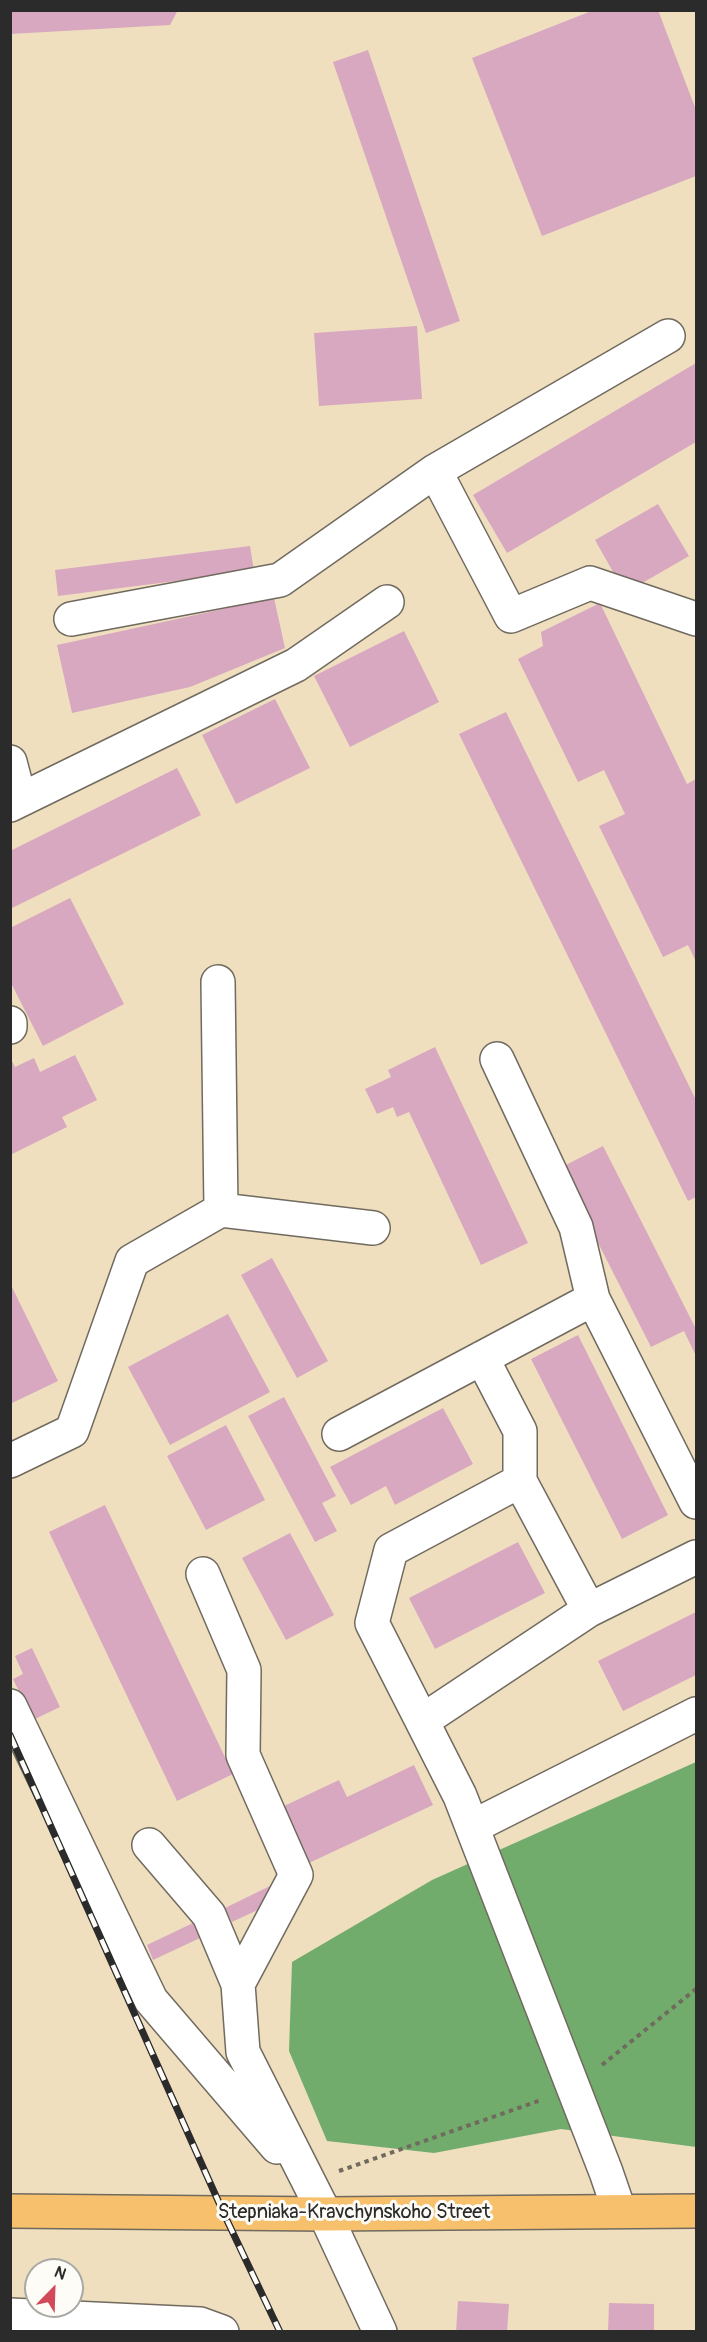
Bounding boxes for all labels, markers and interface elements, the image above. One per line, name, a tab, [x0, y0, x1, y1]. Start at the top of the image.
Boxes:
street label: Stepniaka-Kravchynskoho Street	[218, 2201, 490, 2225]
north arrow	[24, 2258, 84, 2318]
text: N	[51, 2262, 69, 2285]

